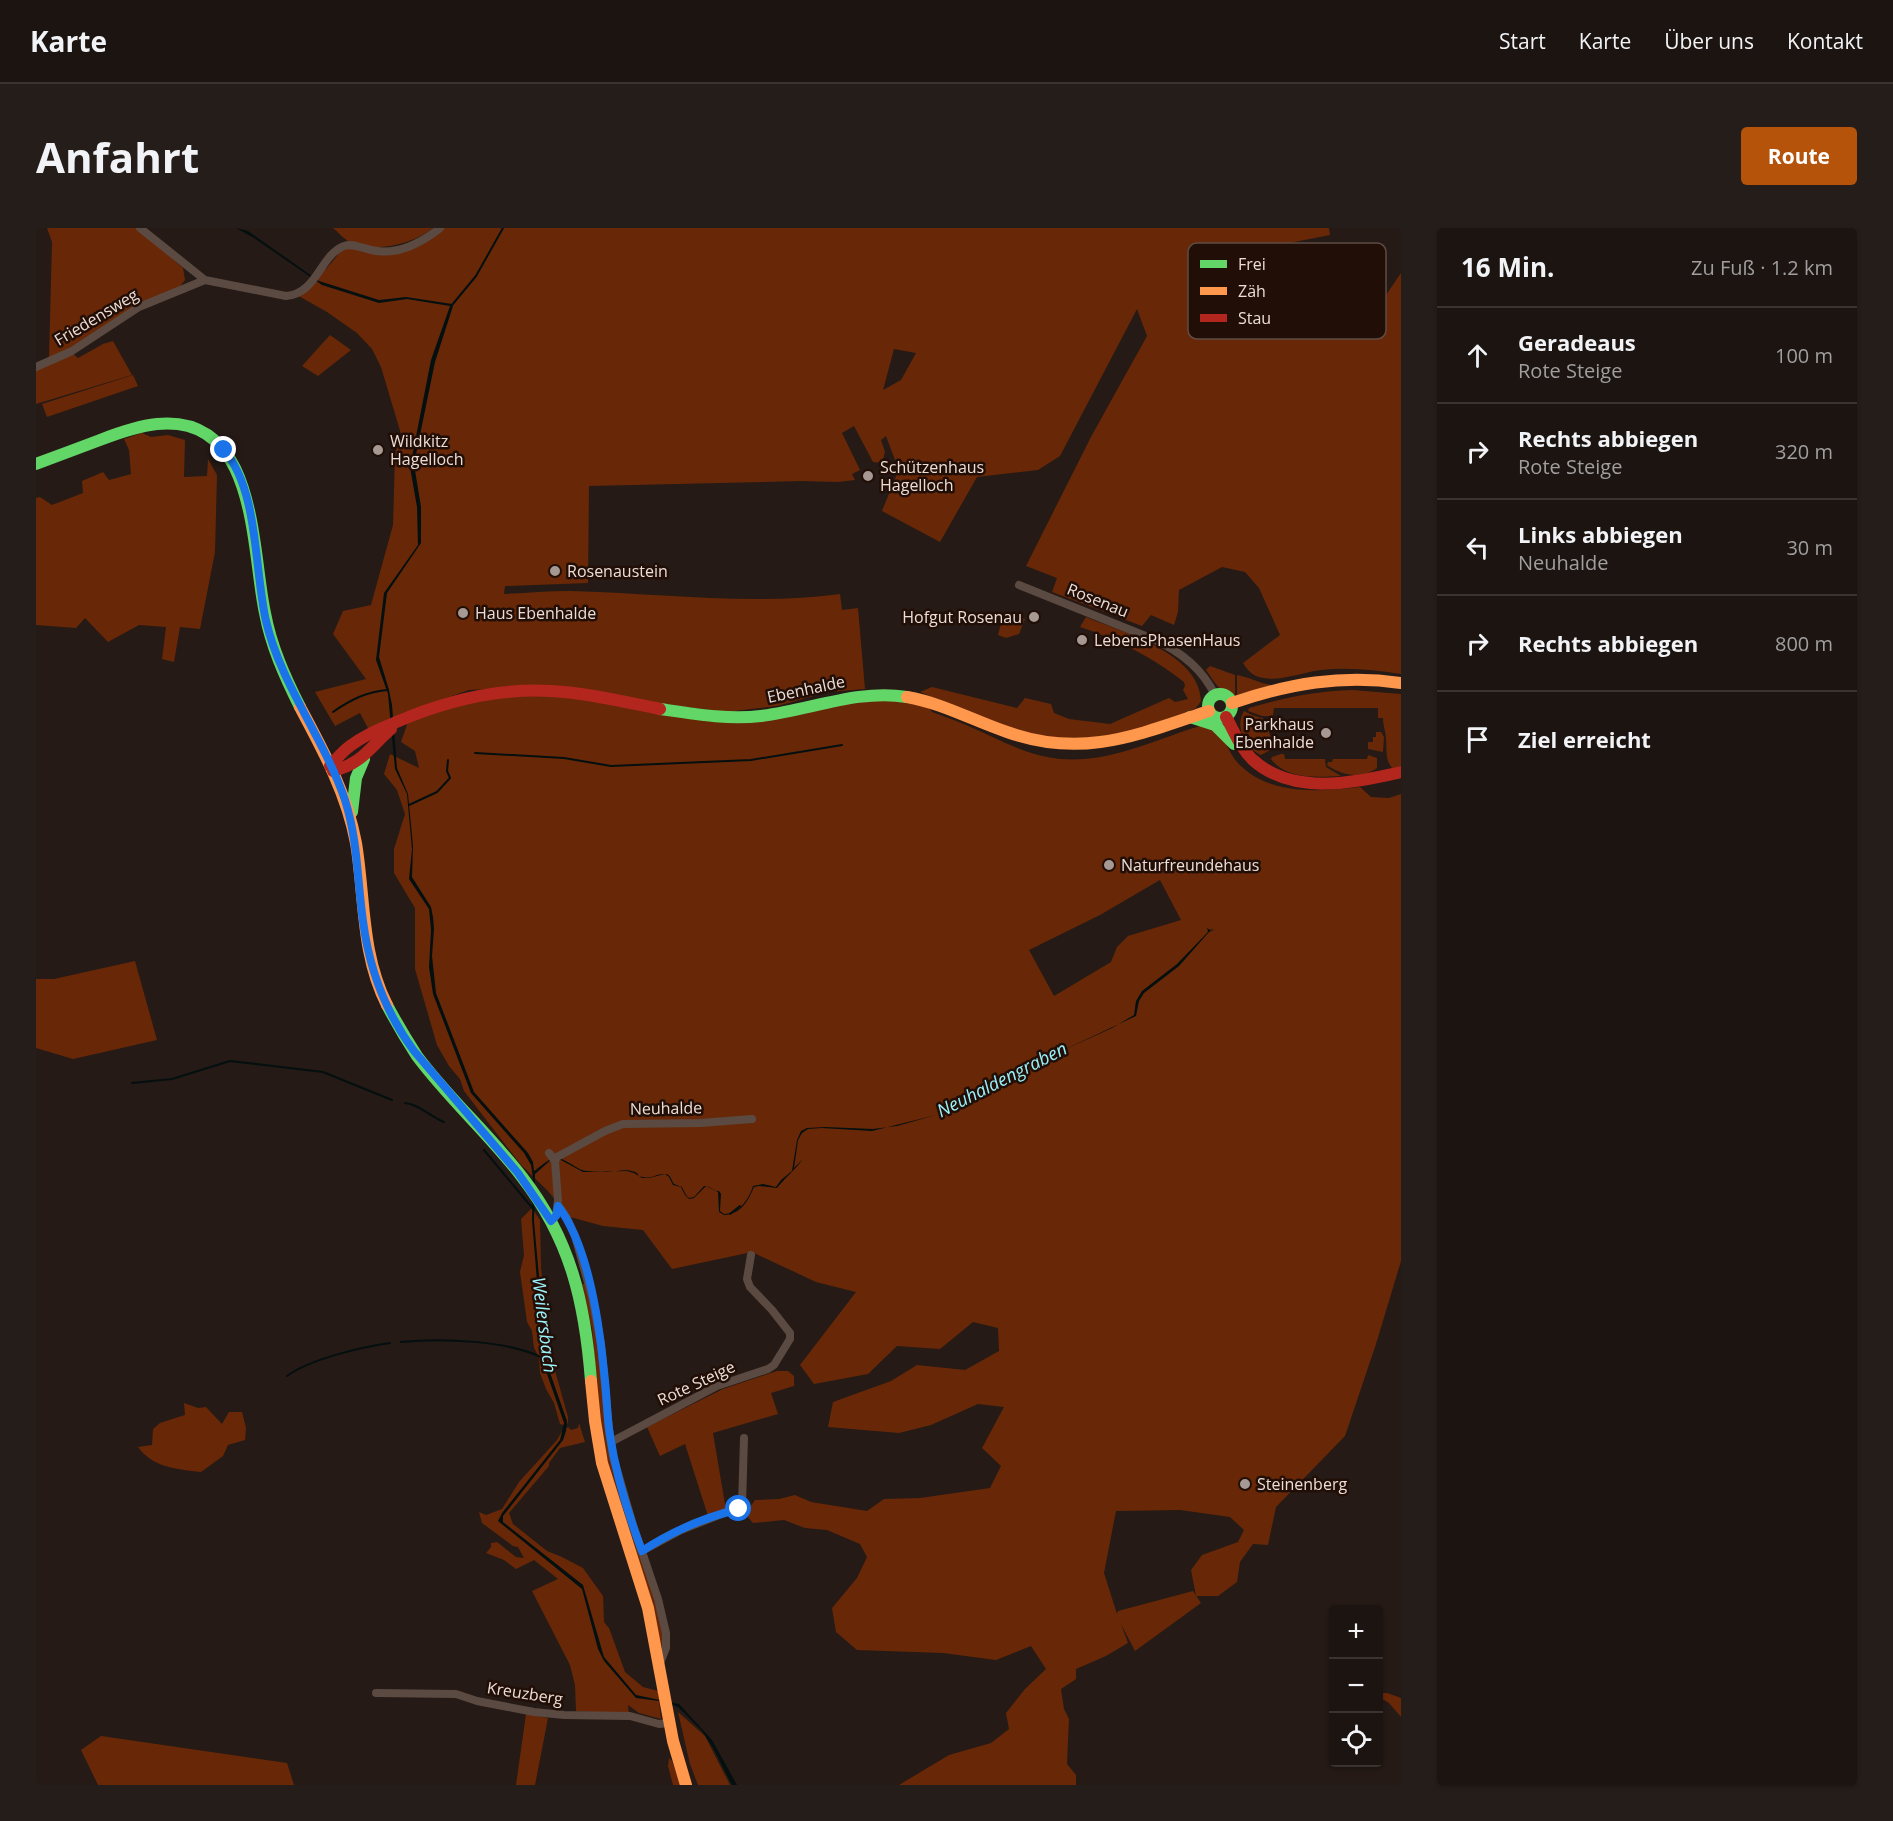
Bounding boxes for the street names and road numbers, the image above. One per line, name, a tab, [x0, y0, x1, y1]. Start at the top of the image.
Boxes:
street label: Friedensweg	[50, 283, 142, 351]
street label: Rosenau	[1064, 578, 1132, 622]
street label: Ebenhalde	[765, 670, 847, 708]
street label: Neuhalde	[630, 1096, 702, 1120]
street label: Rote Steige	[654, 1355, 739, 1411]
street label: Kreuzberg	[485, 1676, 565, 1710]

